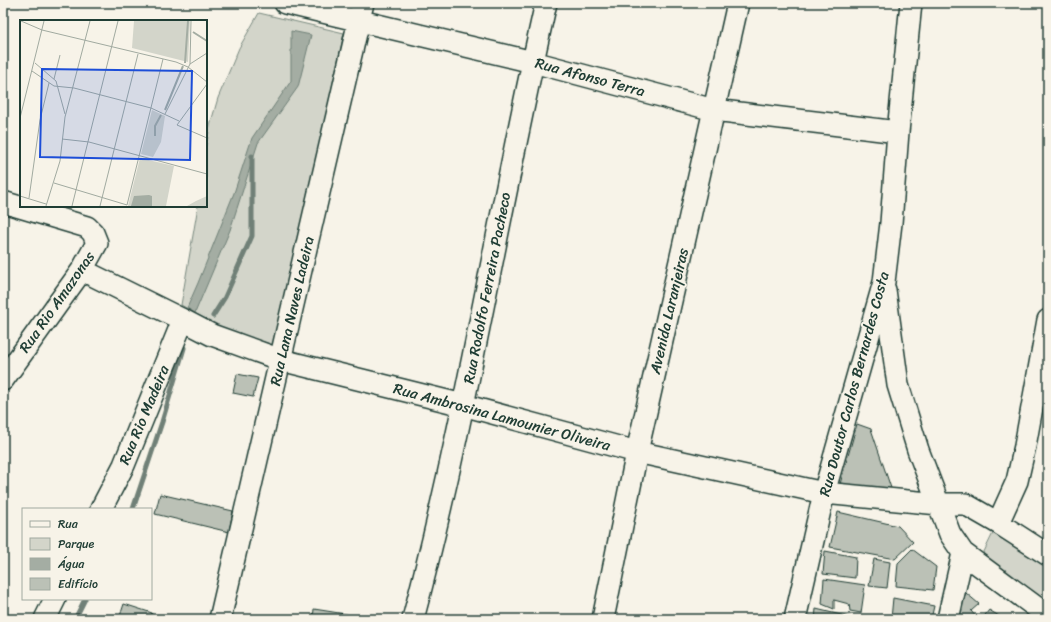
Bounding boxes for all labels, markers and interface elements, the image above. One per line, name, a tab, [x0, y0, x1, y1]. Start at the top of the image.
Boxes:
inset map	[20, 20, 207, 207]
street label: Rua Afonso Terra	[532, 50, 648, 104]
street label: Rua Rodolfo Ferreira Pacheco	[456, 189, 518, 386]
street label: Rua Lana Naves Ladeira	[262, 233, 322, 388]
street label: Avenida Laranjeiras	[642, 245, 696, 378]
street label: Rua Rio Amazonas	[12, 246, 102, 358]
street label: Rua Doutor Carlos Bernardes Costa	[811, 268, 897, 499]
street label: Rua Rio Madeira	[111, 361, 177, 469]
street label: Rua Ambrosina Lamounier Oliveira	[391, 375, 614, 459]
legend	[22, 508, 152, 600]
text: Rua	[58, 513, 79, 535]
text: Parque	[58, 533, 95, 555]
text: Água	[57, 553, 85, 575]
text: Edifício	[58, 573, 98, 595]

